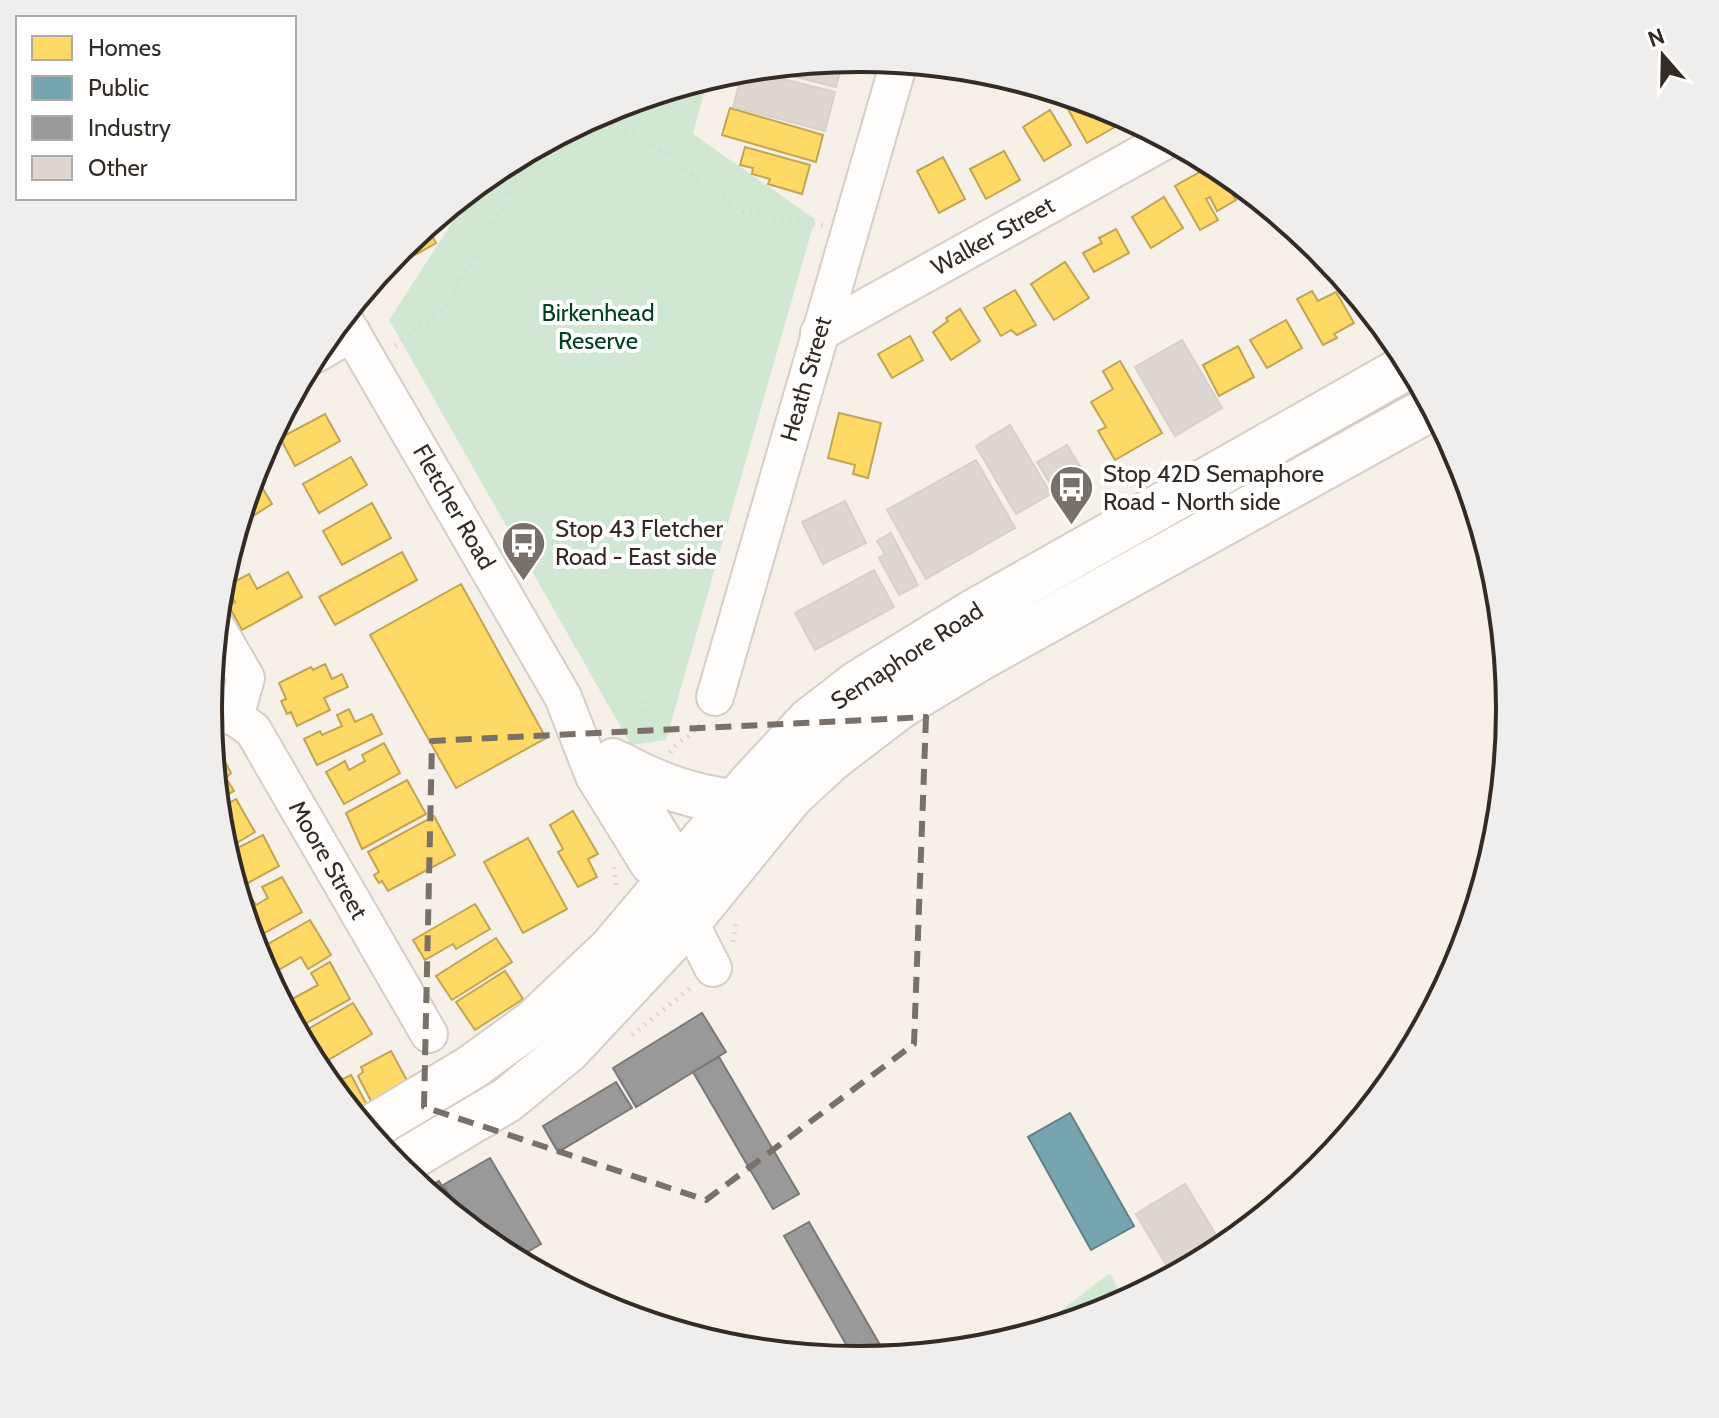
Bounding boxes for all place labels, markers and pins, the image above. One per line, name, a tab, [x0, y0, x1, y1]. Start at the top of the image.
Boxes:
place label: Stop 42D Semaphore Road - North side	[1103, 459, 1324, 516]
bus stop icon: Stop 42D Semaphore Road - North side	[1048, 464, 1096, 527]
place label: Stop 43 Fletcher Road - East side	[555, 514, 723, 571]
bus stop icon: Stop 43 Fletcher Road - East side	[500, 519, 548, 582]

